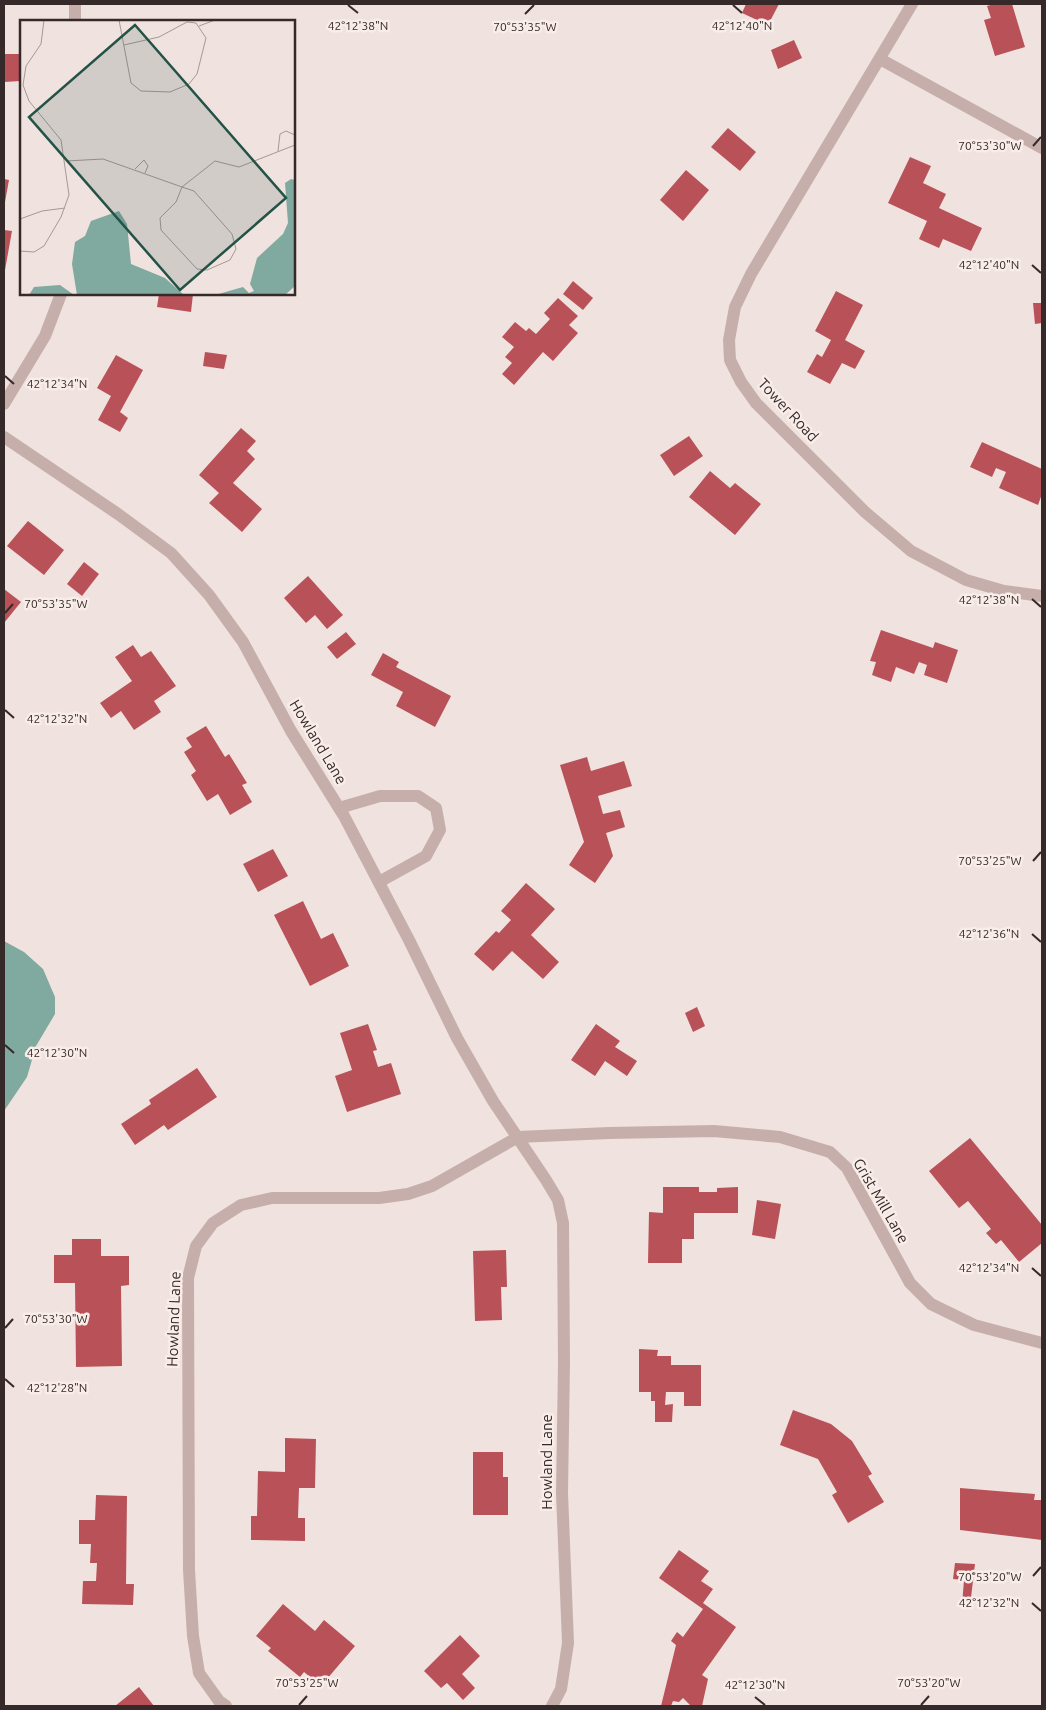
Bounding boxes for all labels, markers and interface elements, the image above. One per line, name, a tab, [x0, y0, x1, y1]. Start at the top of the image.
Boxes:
text: 42°12'38"N	[328, 19, 388, 32]
text: 42°12'40"N	[712, 19, 772, 32]
inset map	[20, 20, 295, 295]
text: 70°53'35"W	[493, 20, 557, 33]
text: 70°53'30"W	[958, 139, 1022, 152]
text: 42°12'40"N	[959, 258, 1019, 271]
street label: Tower Road	[755, 375, 822, 445]
text: 42°12'34"N	[27, 377, 87, 390]
text: 42°12'38"N	[959, 593, 1019, 606]
text: 70°53'35"W	[24, 597, 88, 610]
street label: Howland Lane	[287, 696, 350, 787]
text: 42°12'32"N	[27, 712, 87, 725]
text: 70°53'25"W	[958, 854, 1022, 867]
text: 42°12'36"N	[959, 927, 1019, 940]
text: 42°12'30"N	[27, 1046, 87, 1059]
street label: Grist Mill Lane	[850, 1155, 913, 1246]
text: 42°12'34"N	[959, 1261, 1019, 1274]
street label: Howland Lane	[163, 1271, 184, 1367]
text: 70°53'30"W	[24, 1312, 88, 1325]
text: 42°12'28"N	[27, 1381, 87, 1394]
street label: Howland Lane	[538, 1414, 555, 1510]
text: 70°53'20"W	[958, 1570, 1022, 1583]
text: 42°12'32"N	[959, 1596, 1019, 1609]
text: 70°53'25"W	[275, 1676, 339, 1689]
text: 70°53'20"W	[897, 1676, 961, 1689]
text: 42°12'30"N	[725, 1678, 785, 1691]

